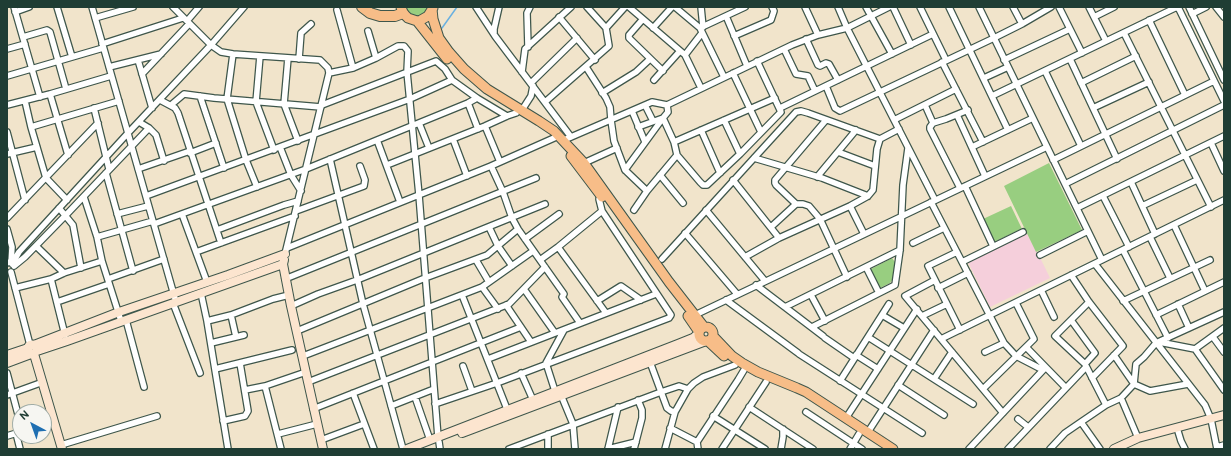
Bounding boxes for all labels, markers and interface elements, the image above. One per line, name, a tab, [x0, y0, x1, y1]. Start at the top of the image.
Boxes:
north arrow	[12, 404, 52, 444]
text: N	[17, 408, 32, 423]

